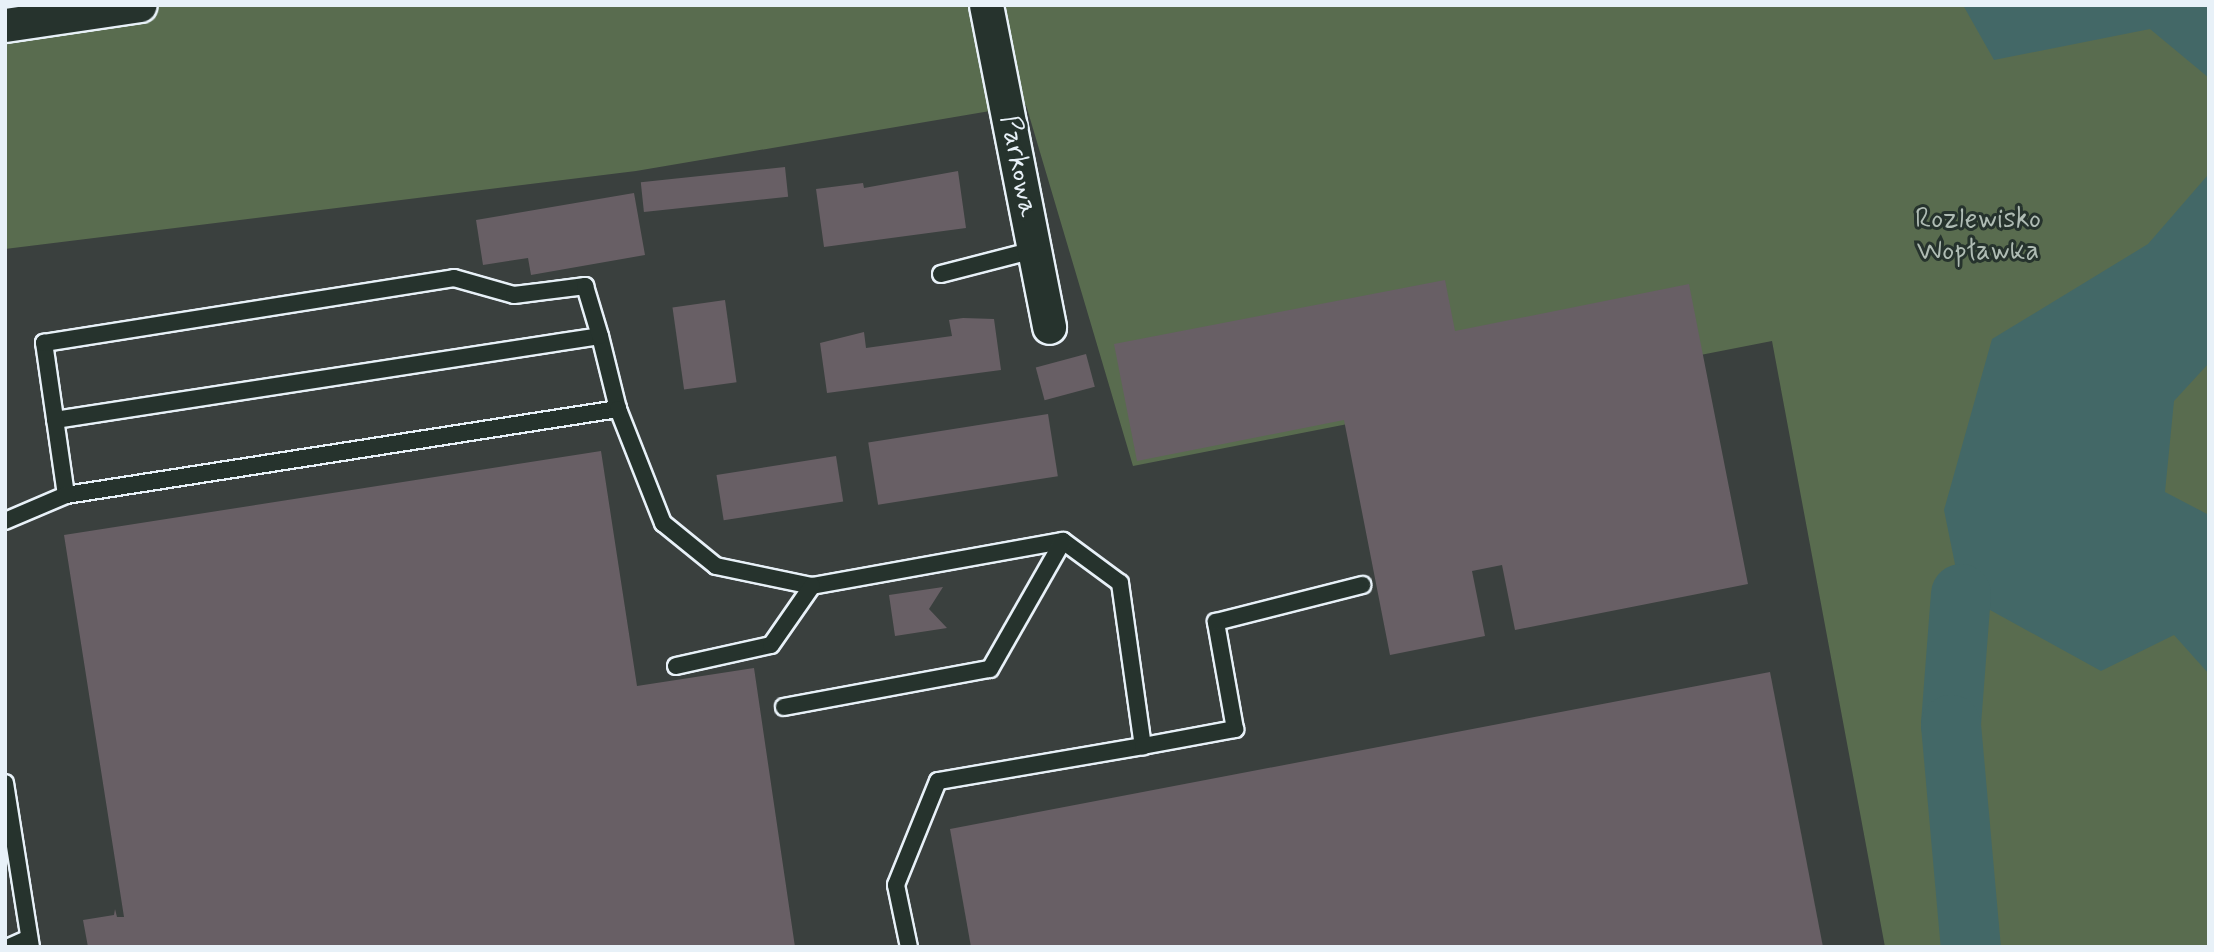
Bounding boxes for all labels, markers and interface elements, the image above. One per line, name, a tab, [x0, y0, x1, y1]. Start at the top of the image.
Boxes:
street label: Parkowa	[992, 112, 1044, 220]
park label: Rozlewisko Wopławka	[1915, 203, 2041, 269]

